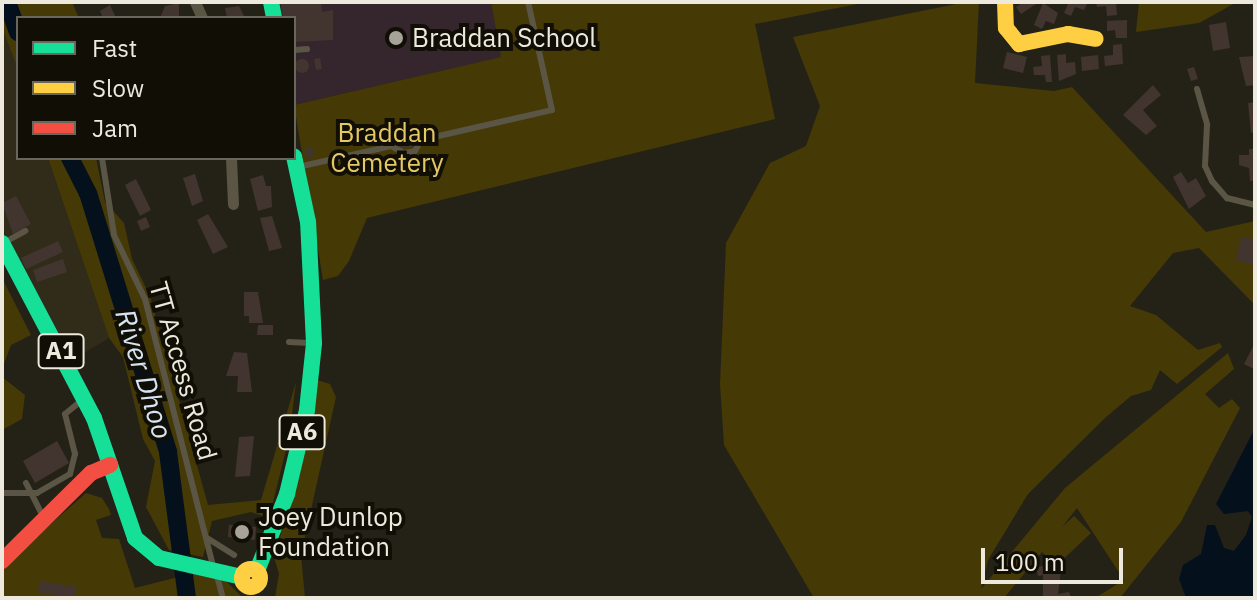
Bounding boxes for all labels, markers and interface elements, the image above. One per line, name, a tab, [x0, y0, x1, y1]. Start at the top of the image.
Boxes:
legend	[16, 16, 296, 160]
place label: Braddan School	[412, 22, 596, 54]
marker: Braddan School	[387, 29, 405, 47]
text: Fast	[92, 32, 137, 64]
text: Slow	[92, 72, 144, 104]
text: Jam	[92, 112, 138, 144]
park label: Braddan Cemetery	[330, 117, 444, 178]
street label: TT Access Road	[143, 278, 223, 464]
water label: River Dhoo	[108, 305, 180, 443]
road number: A1	[37, 331, 85, 371]
road number: A6	[278, 412, 326, 452]
place label: Joey Dunlop Foundation	[258, 501, 403, 562]
marker: Joey Dunlop Foundation	[233, 523, 251, 541]
scale bar	[985, 532, 1127, 582]
text: 100 m	[995, 546, 1065, 578]

